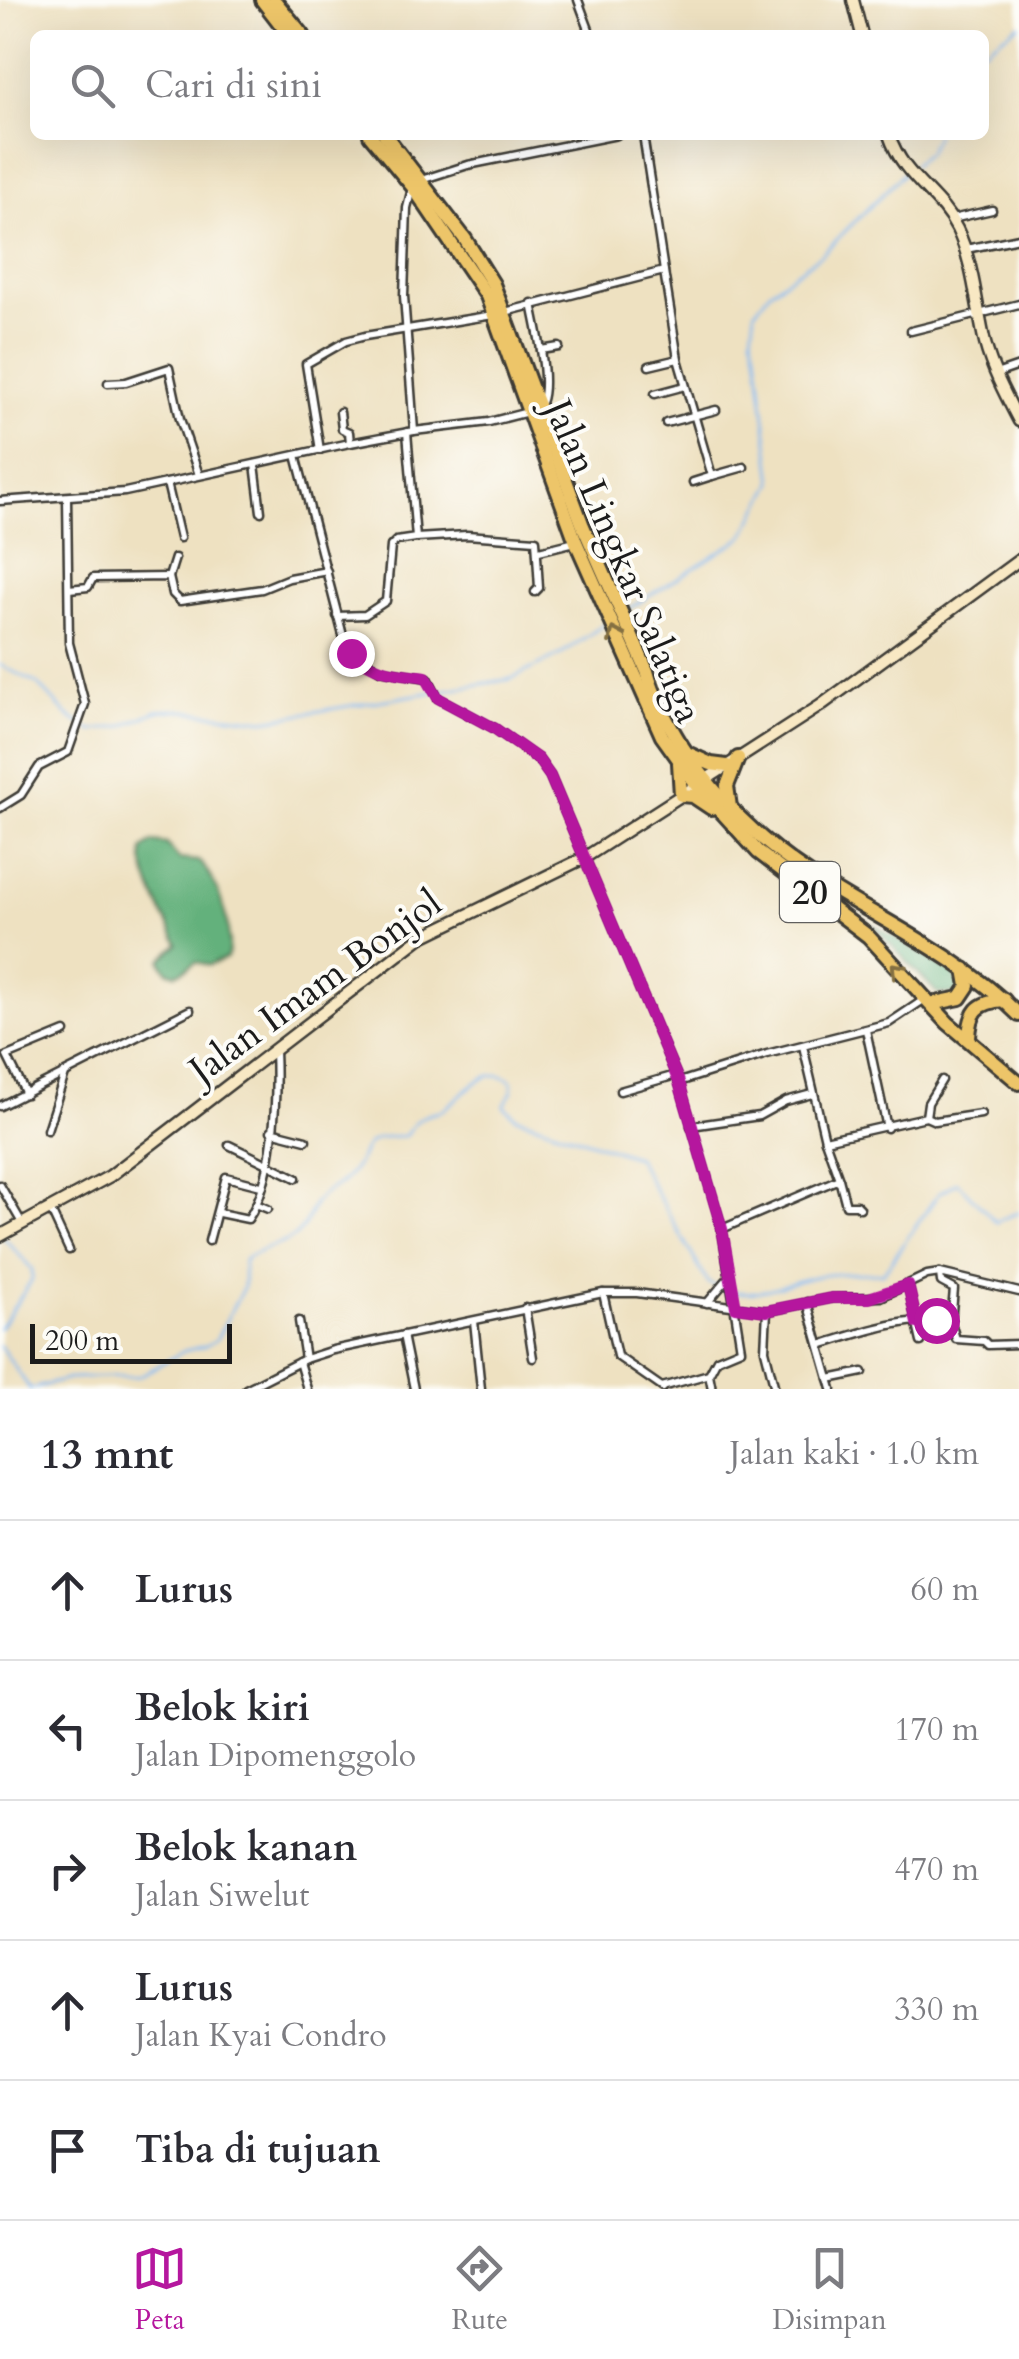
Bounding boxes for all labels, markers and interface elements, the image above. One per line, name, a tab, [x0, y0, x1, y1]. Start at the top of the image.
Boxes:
search box	[30, 30, 989, 140]
icon: search	[65, 58, 120, 113]
text: Cari di sini	[145, 59, 322, 111]
street label: Jalan Lingkar Salatiga	[529, 387, 715, 731]
one-way arrow	[607, 626, 627, 644]
route end	[329, 631, 375, 677]
road number: 20	[780, 862, 840, 922]
street label: Jalan Imam Bonjol	[175, 877, 452, 1099]
one-way arrow	[891, 962, 909, 981]
route start	[914, 1298, 960, 1344]
scale bar	[30, 1319, 232, 1364]
text: 200 m	[45, 1322, 119, 1360]
text: 13 mnt	[40, 1426, 173, 1483]
text: Jalan kaki · 1.0 km	[730, 1432, 979, 1476]
icon: ahead	[40, 1563, 95, 1618]
text: Lurus	[135, 1564, 233, 1616]
text: 60 m	[911, 1568, 979, 1612]
text: Belok kiri	[135, 1682, 310, 1734]
icon: left	[40, 1703, 95, 1758]
text: 170 m	[894, 1708, 979, 1752]
text: Jalan Dipomenggolo	[135, 1734, 416, 1778]
text: Belok kanan	[135, 1822, 357, 1874]
icon: right	[40, 1843, 95, 1898]
text: 470 m	[894, 1848, 979, 1892]
text: Jalan Siwelut	[135, 1874, 309, 1918]
text: Lurus	[135, 1962, 233, 2014]
icon: ahead	[40, 1983, 95, 2038]
text: 330 m	[894, 1988, 979, 2032]
text: Jalan Kyai Condro	[135, 2014, 387, 2058]
icon: arrive	[40, 2123, 95, 2178]
text: Tiba di tujuan	[135, 2124, 380, 2176]
tab: Peta	[132, 2241, 187, 2339]
tab: Rute	[452, 2241, 508, 2339]
tab: Disimpan	[772, 2241, 887, 2339]

